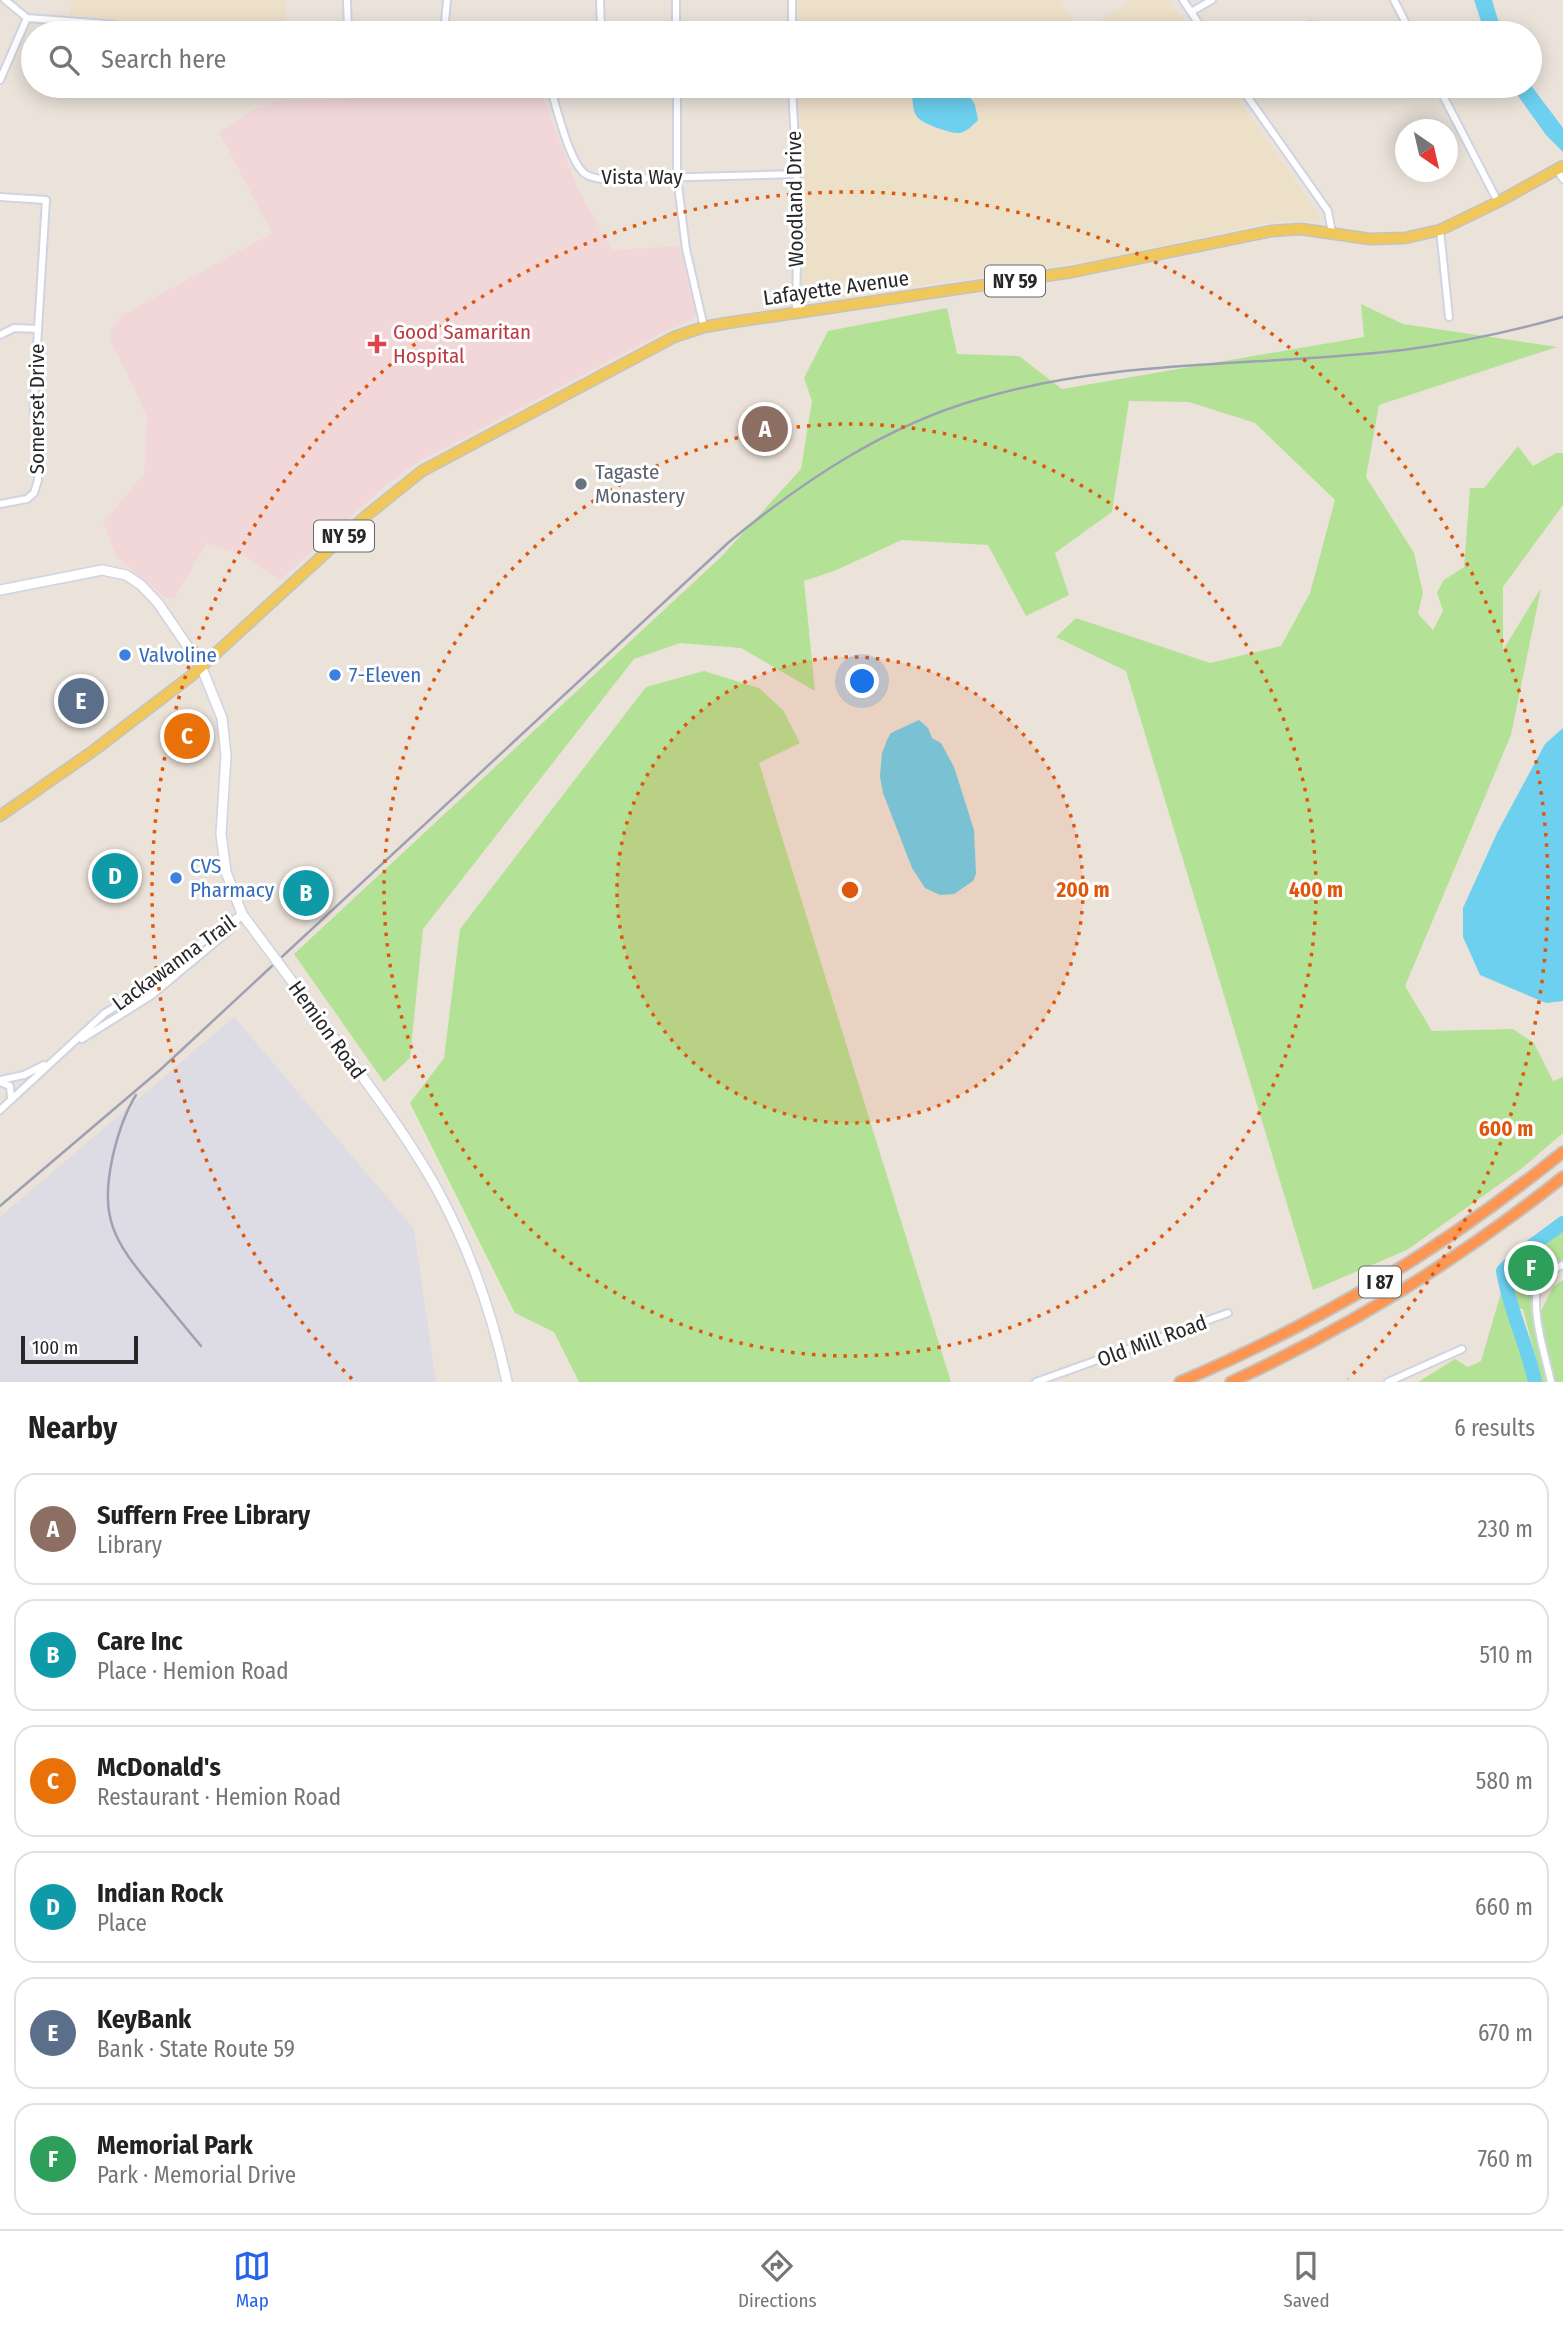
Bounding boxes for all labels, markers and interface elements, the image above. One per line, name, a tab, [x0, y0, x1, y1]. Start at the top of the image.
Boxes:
search box	[21, 21, 1542, 98]
icon: search	[45, 41, 83, 79]
text: Search here	[101, 44, 226, 75]
north arrow	[1395, 119, 1458, 182]
street label: Woodland Drive	[781, 131, 809, 267]
street label: Vista Way	[601, 164, 683, 190]
street label: Lafayette Avenue	[761, 265, 911, 311]
road number: NY 59	[985, 266, 1045, 296]
place label: Good Samaritan Hospital	[393, 319, 531, 369]
marker: Good Samaritan Hospital	[367, 334, 387, 354]
street label: Somerset Drive	[24, 344, 50, 474]
pin: A	[742, 403, 788, 455]
place label: Tagaste Monastery	[595, 459, 685, 509]
marker: Tagaste Monastery	[573, 476, 589, 492]
road number: NY 59	[314, 520, 374, 552]
place label: Valvoline	[139, 642, 217, 668]
marker: Valvoline	[117, 647, 133, 663]
place label: 7-Eleven	[349, 662, 421, 688]
your location	[845, 664, 879, 698]
marker: 7-Eleven	[327, 667, 343, 683]
pin: E	[58, 675, 104, 727]
pin: C	[164, 710, 210, 762]
pin: D	[92, 850, 138, 902]
place label: CVS Pharmacy	[190, 853, 275, 903]
pin: B	[283, 867, 329, 919]
marker: CVS Pharmacy	[168, 870, 184, 886]
text: 200 m	[1055, 877, 1110, 903]
text: 400 m	[1289, 877, 1343, 903]
centre of rings	[838, 878, 862, 902]
street label: Lackawanna Trail	[107, 909, 241, 1016]
street label: Hemion Road	[283, 976, 371, 1084]
text: 600 m	[1479, 1116, 1533, 1142]
pin: F	[1508, 1242, 1554, 1294]
road number: I 87	[1359, 1266, 1401, 1298]
street label: Old Mill Road	[1094, 1309, 1210, 1373]
scale bar	[21, 1333, 138, 1365]
text: 100 m	[32, 1336, 78, 1359]
text: Nearby	[28, 1410, 117, 1446]
text: 6 results	[1454, 1414, 1535, 1442]
text: Suffern Free Library	[97, 1500, 310, 1531]
text: A	[47, 1515, 59, 1543]
text: 230 m	[1477, 1515, 1533, 1543]
text: Library	[97, 1531, 162, 1559]
text: Care Inc	[97, 1626, 183, 1657]
text: B	[47, 1641, 59, 1669]
text: 510 m	[1480, 1641, 1533, 1669]
text: Place · Hemion Road	[97, 1657, 289, 1685]
text: McDonald's	[97, 1752, 221, 1783]
text: C	[47, 1767, 59, 1795]
text: 580 m	[1476, 1767, 1533, 1795]
text: Restaurant · Hemion Road	[97, 1783, 341, 1811]
text: Indian Rock	[97, 1878, 223, 1909]
text: D	[46, 1893, 60, 1921]
text: 660 m	[1475, 1893, 1533, 1921]
text: Place	[97, 1909, 147, 1937]
text: KeyBank	[97, 2004, 191, 2035]
text: E	[48, 2019, 58, 2047]
text: 670 m	[1478, 2019, 1533, 2047]
text: Bank · State Route 59	[97, 2035, 295, 2063]
text: Memorial Park	[97, 2130, 253, 2161]
text: F	[48, 2145, 58, 2173]
text: 760 m	[1478, 2145, 1533, 2173]
text: Park · Memorial Drive	[97, 2161, 296, 2189]
tab: Map	[233, 2247, 271, 2312]
tab: Directions	[738, 2247, 817, 2312]
tab: Saved	[1283, 2247, 1330, 2312]

